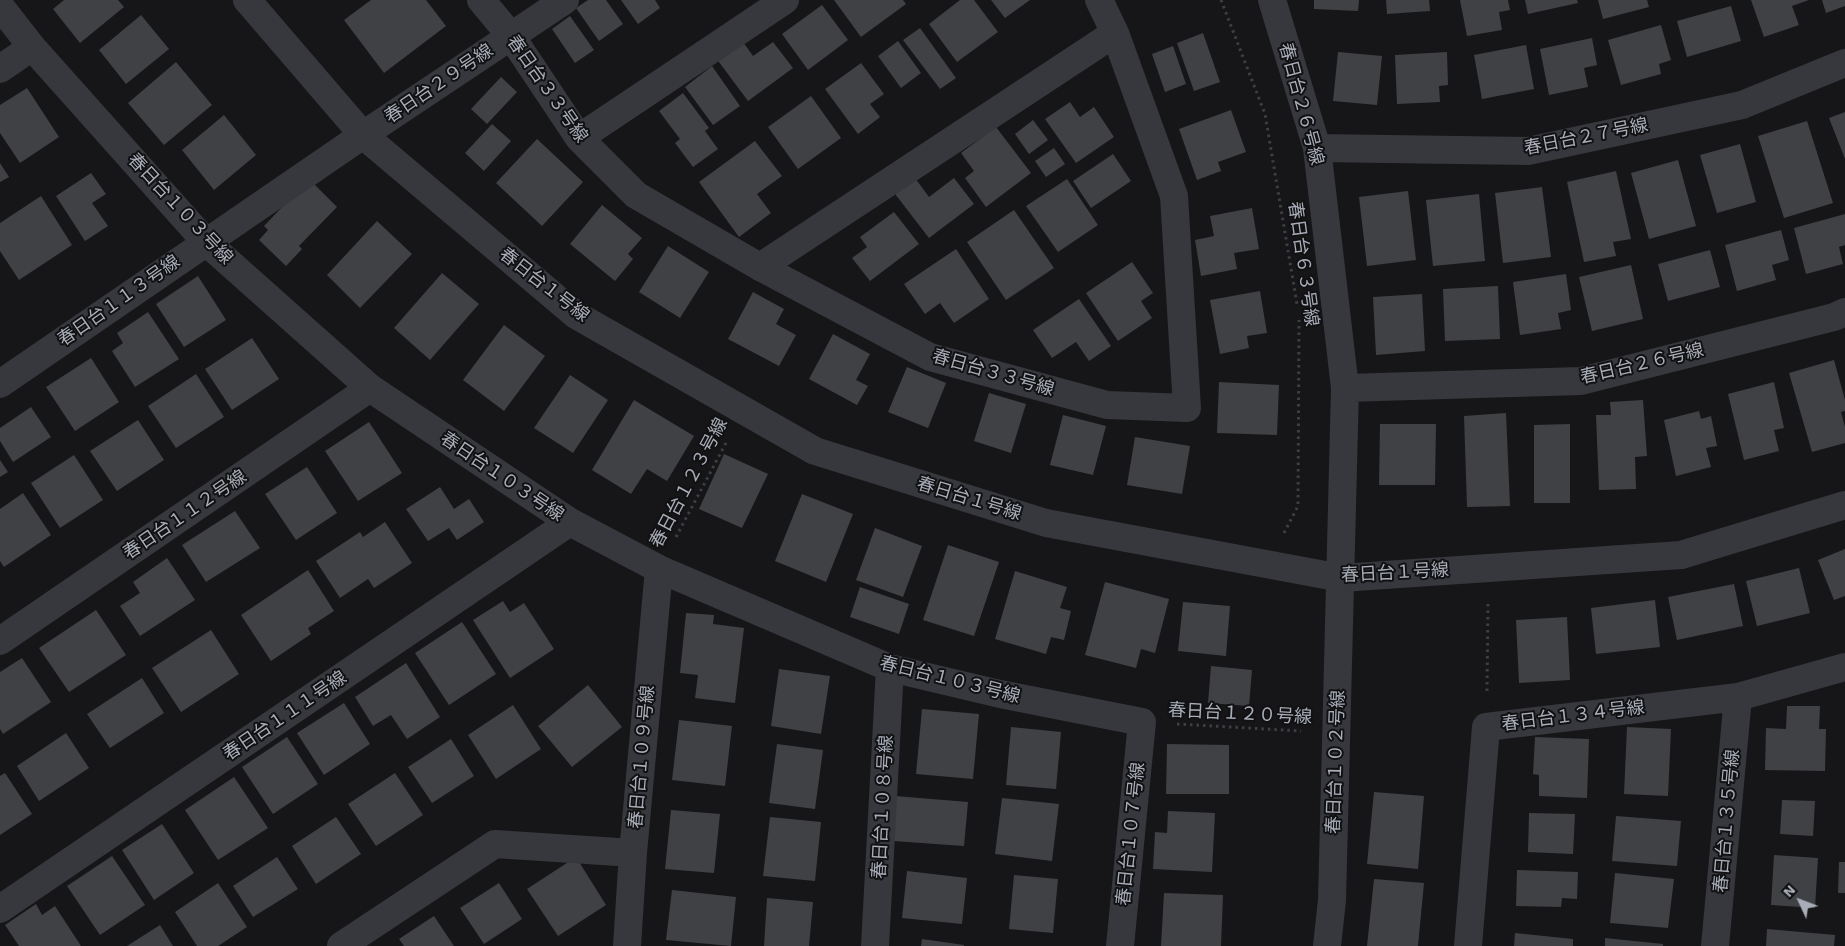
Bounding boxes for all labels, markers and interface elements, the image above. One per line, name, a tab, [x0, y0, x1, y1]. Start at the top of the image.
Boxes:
street label: 春日台３３号線	[502, 31, 592, 147]
street label: 春日台２９号線	[381, 40, 497, 128]
street label: 春日台２６号線	[1274, 40, 1328, 168]
street label: 春日台２７号線	[1522, 114, 1650, 160]
street label: 春日台１０３号線	[123, 149, 237, 269]
street label: 春日台６３号線	[1284, 200, 1322, 328]
street label: 春日台１号線	[495, 243, 593, 327]
street label: 春日台１１３号線	[54, 251, 184, 351]
street label: 春日台２６号線	[1578, 339, 1706, 389]
street label: 春日台３３号線	[929, 345, 1057, 401]
street label: 春日台１２３号線	[646, 414, 732, 552]
street label: 春日台１０３号線	[436, 428, 568, 526]
street label: 春日台１１２号線	[119, 466, 251, 564]
street label: 春日台１号線	[914, 473, 1024, 525]
street label: 春日台１号線	[1341, 559, 1449, 587]
street label: 春日台１０３号線	[878, 652, 1022, 708]
street label: 春日台１１１号線	[219, 667, 351, 765]
street label: 春日台１０９号線	[625, 684, 659, 830]
street label: 春日台１０２号線	[1323, 690, 1349, 834]
street label: 春日台１３４号線	[1500, 697, 1646, 735]
street label: 春日台１２０号線	[1168, 699, 1312, 729]
street label: 春日台１０８号線	[868, 735, 898, 879]
street label: 春日台１３５号線	[1710, 748, 1744, 894]
street label: 春日台１０７号線	[1113, 761, 1149, 907]
north arrow	[1775, 876, 1825, 926]
text: N	[1780, 882, 1798, 900]

